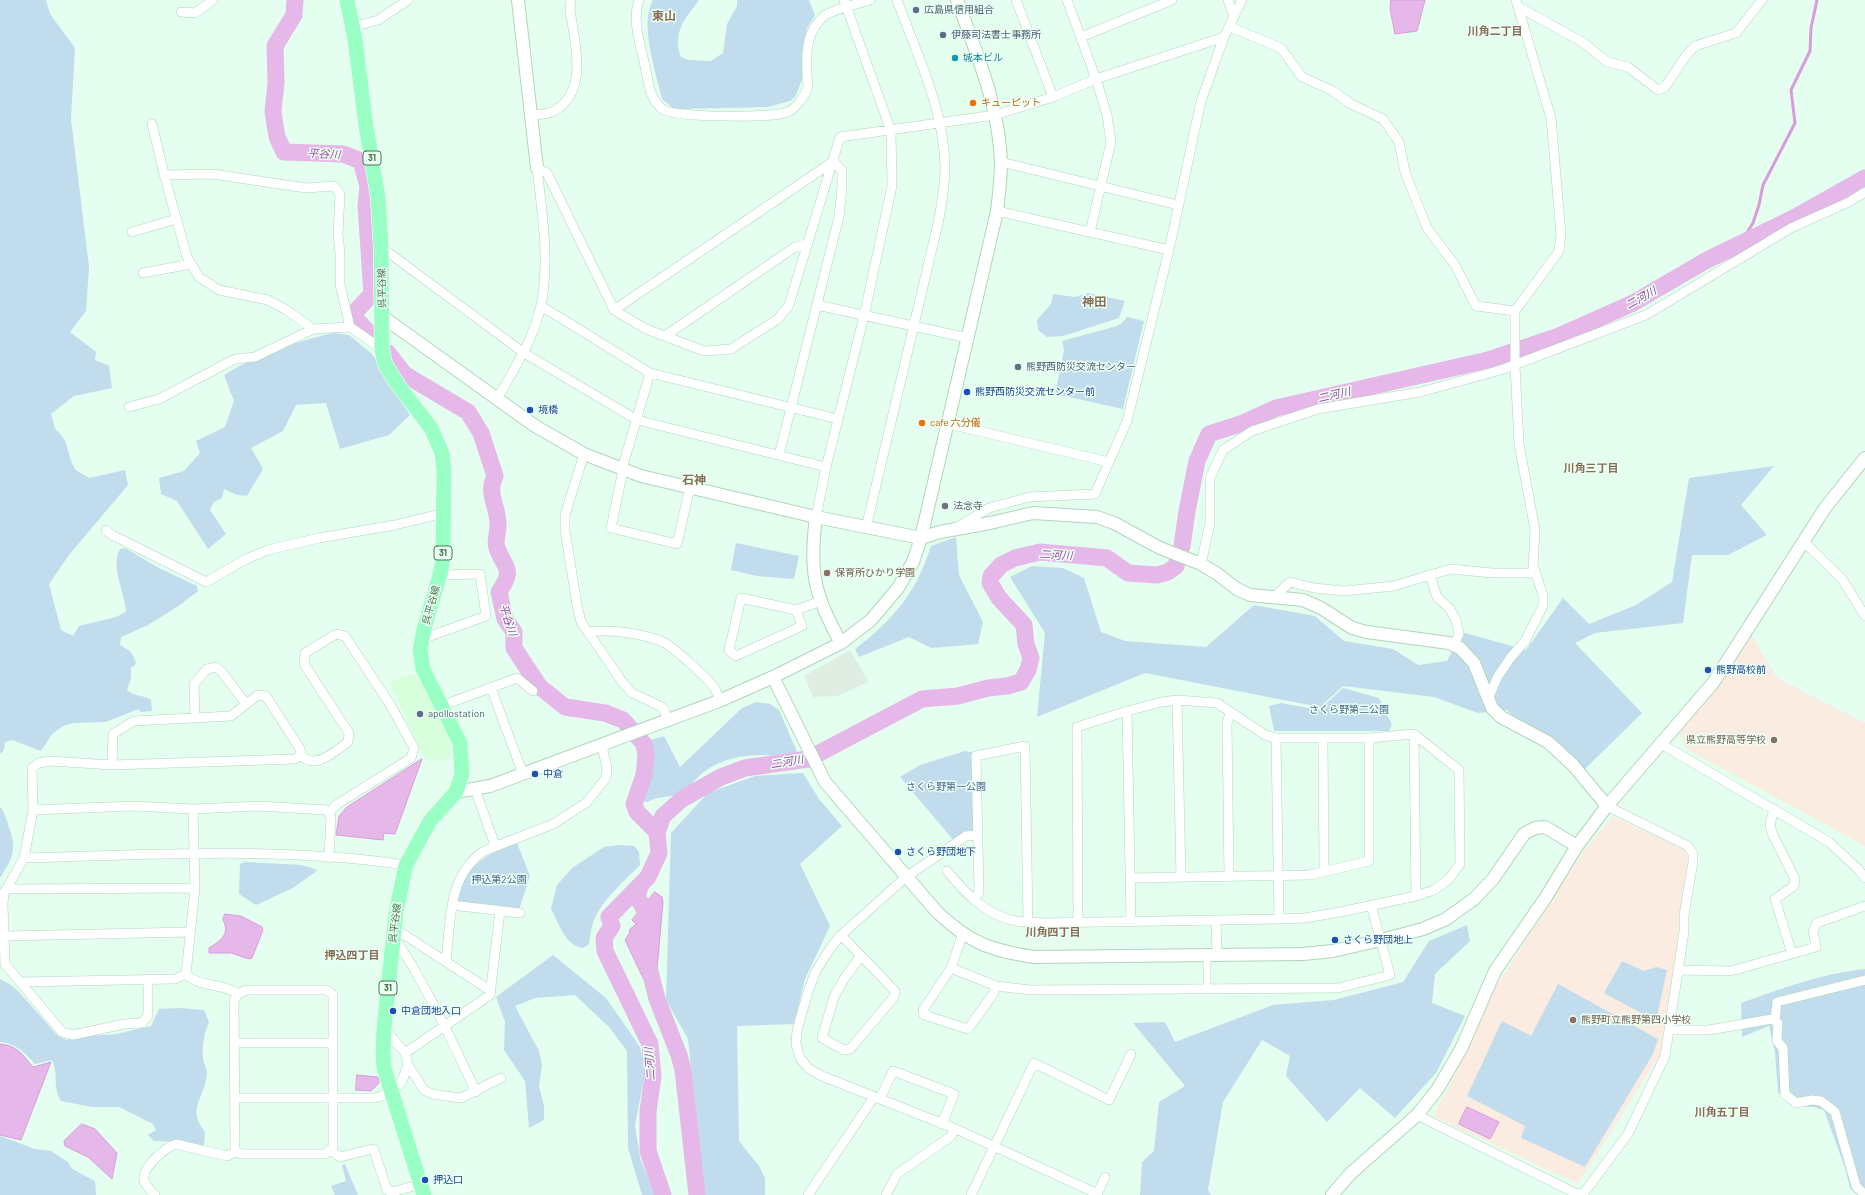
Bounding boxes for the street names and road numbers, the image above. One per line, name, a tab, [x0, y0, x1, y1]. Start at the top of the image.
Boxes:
road number: 31	[363, 151, 381, 165]
street label: 呉平谷線	[376, 268, 388, 308]
road number: 31	[434, 546, 452, 560]
street label: 呉平谷線	[420, 584, 442, 626]
street label: 呉平谷線	[387, 902, 403, 944]
road number: 31	[379, 981, 397, 995]

